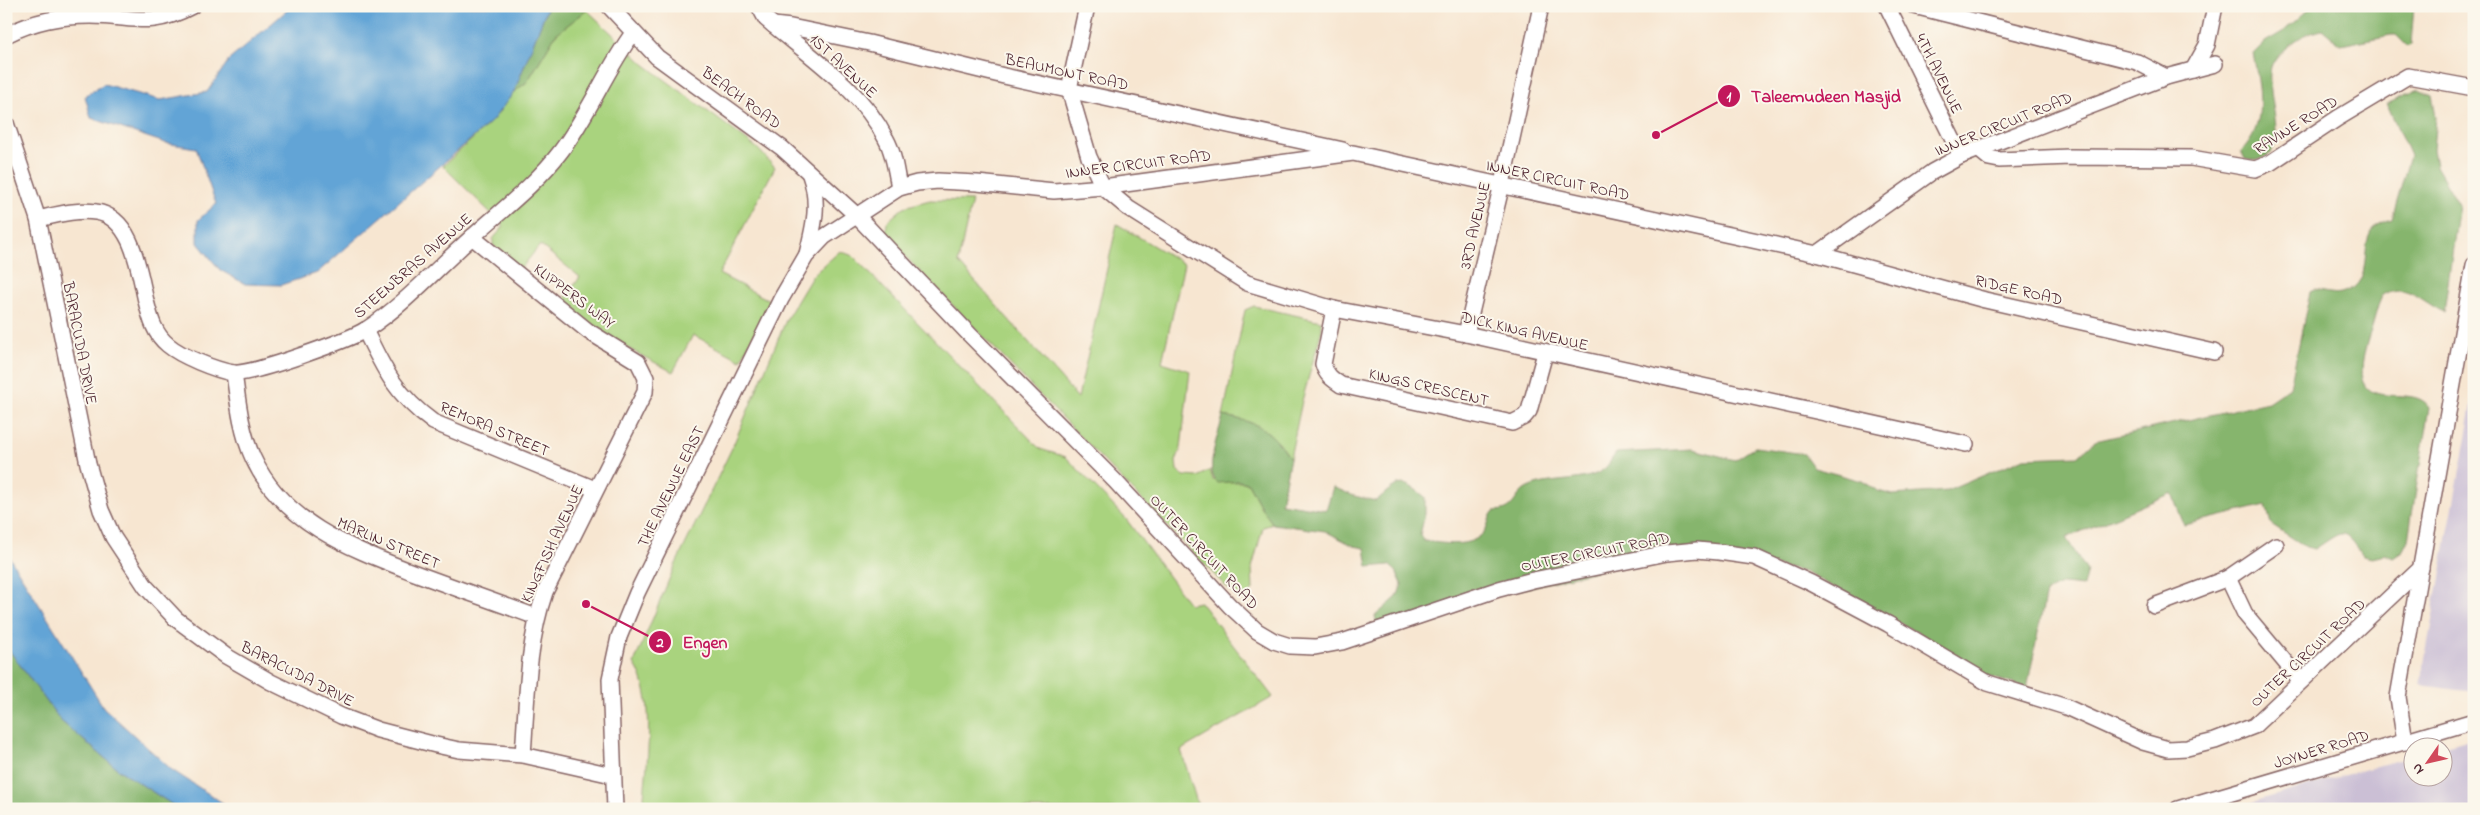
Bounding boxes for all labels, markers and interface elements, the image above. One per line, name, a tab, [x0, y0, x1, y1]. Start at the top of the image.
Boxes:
street label: 1ST AVENUE	[803, 28, 882, 105]
street label: 4TH AVENUE	[1908, 30, 1968, 118]
street label: BEAUMONT ROAD	[1002, 48, 1131, 98]
street label: BEACH ROAD	[695, 61, 786, 136]
callout: Taleemudeen Masjid	[1716, 79, 1911, 112]
text: Taleemudeen Masjid	[1751, 85, 1902, 111]
text: 1	[1727, 86, 1732, 108]
street label: INNER CIRCUIT ROAD	[1931, 86, 2076, 163]
street label: RAVINE ROAD	[2249, 90, 2343, 161]
street label: INNER CIRCUIT ROAD	[1064, 144, 1212, 186]
street label: INNER CIRCUIT ROAD	[1483, 154, 1632, 208]
street label: 3RD AVENUE	[1454, 179, 1498, 271]
street label: STEENBRAS AVENUE	[348, 208, 478, 325]
street label: KLIPPERS WAY	[528, 258, 620, 336]
street label: RIDGE ROAD	[1972, 269, 2065, 313]
street label: BARACUDA DRIVE	[55, 279, 103, 407]
street label: DICK KING AVENUE	[1457, 305, 1591, 358]
street label: KINGS CRESCENT	[1366, 362, 1491, 413]
street label: REMORA STREET	[436, 396, 553, 464]
street label: THE AVENUE EAST	[632, 422, 712, 552]
street label: KINGFISH AVENUE	[515, 481, 591, 607]
street label: OUTER CIRCUIT ROAD	[1143, 489, 1264, 616]
street label: MARLIN STREET	[333, 511, 443, 576]
street label: OUTER CIRCUIT ROAD	[1519, 527, 1672, 579]
street label: OUTER CIRCUIT ROAD	[2245, 593, 2372, 714]
callout: Engen	[648, 625, 738, 658]
text: Engen	[683, 631, 728, 658]
text: 2	[655, 632, 664, 654]
street label: BARACUDA DRIVE	[235, 635, 358, 714]
street label: JOYNER ROAD	[2271, 724, 2372, 776]
north arrow	[2402, 738, 2452, 788]
text: N	[2407, 759, 2430, 778]

